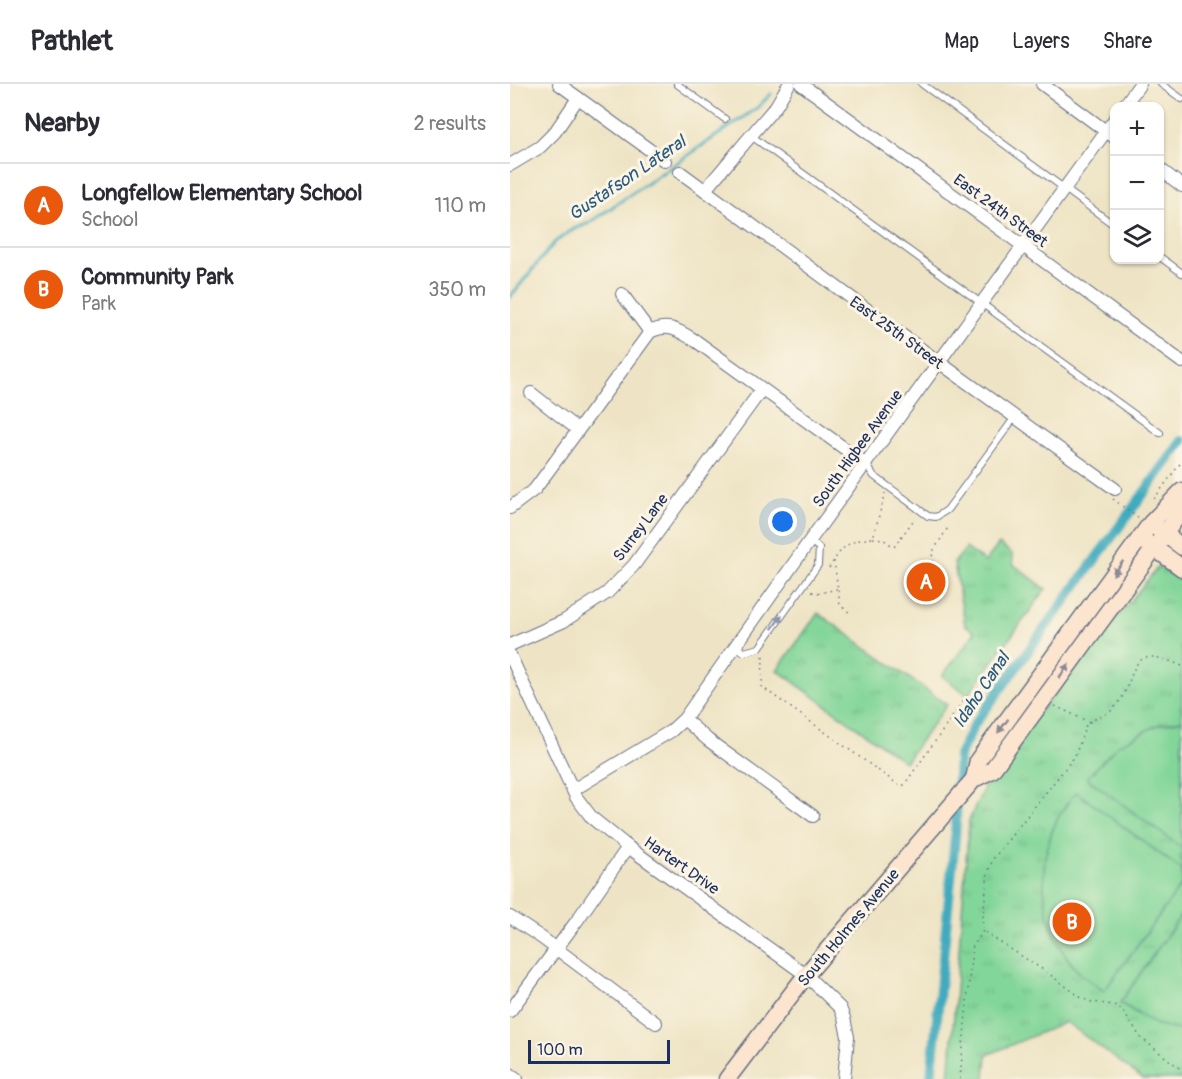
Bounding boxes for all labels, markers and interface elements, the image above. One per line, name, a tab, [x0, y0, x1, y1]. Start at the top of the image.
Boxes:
text: Pathlet	[30, 24, 113, 59]
text: Map	[944, 28, 979, 55]
text: Layers	[1012, 28, 1070, 55]
text: Share	[1103, 28, 1152, 55]
map controls	[1110, 102, 1164, 264]
button: +	[1110, 102, 1164, 156]
text: Nearby	[24, 107, 100, 139]
text: 2 results	[414, 111, 486, 136]
water label: Gustafson Lateral	[564, 130, 692, 226]
button: −	[1110, 156, 1164, 210]
street label: East 24th Street	[949, 170, 1052, 252]
text: Longfellow Elementary School	[81, 179, 362, 207]
text: A	[37, 193, 50, 218]
text: 110 m	[435, 193, 486, 218]
text: School	[81, 207, 138, 232]
button: layers	[1110, 210, 1164, 264]
text: Community Park	[81, 263, 234, 291]
text: B	[38, 277, 49, 302]
text: 350 m	[428, 277, 486, 302]
text: Park	[81, 291, 116, 316]
street label: East 25th Street	[846, 292, 948, 374]
street label: South Higbee Avenue	[808, 386, 907, 511]
street label: Surrey Lane	[609, 490, 673, 565]
your location	[768, 507, 797, 536]
pin: A	[906, 560, 946, 604]
one-way arrow	[1112, 560, 1124, 576]
one-way arrow	[771, 614, 783, 629]
water label: Idaho Canal	[948, 647, 1016, 732]
one-way arrow	[1058, 664, 1070, 680]
one-way arrow	[998, 718, 1010, 733]
street label: Hartert Drive	[640, 833, 723, 899]
street label: South Holmes Avenue	[794, 865, 904, 991]
pin: B	[1052, 900, 1092, 944]
scale bar	[528, 1037, 670, 1064]
text: 100 m	[537, 1040, 583, 1060]

